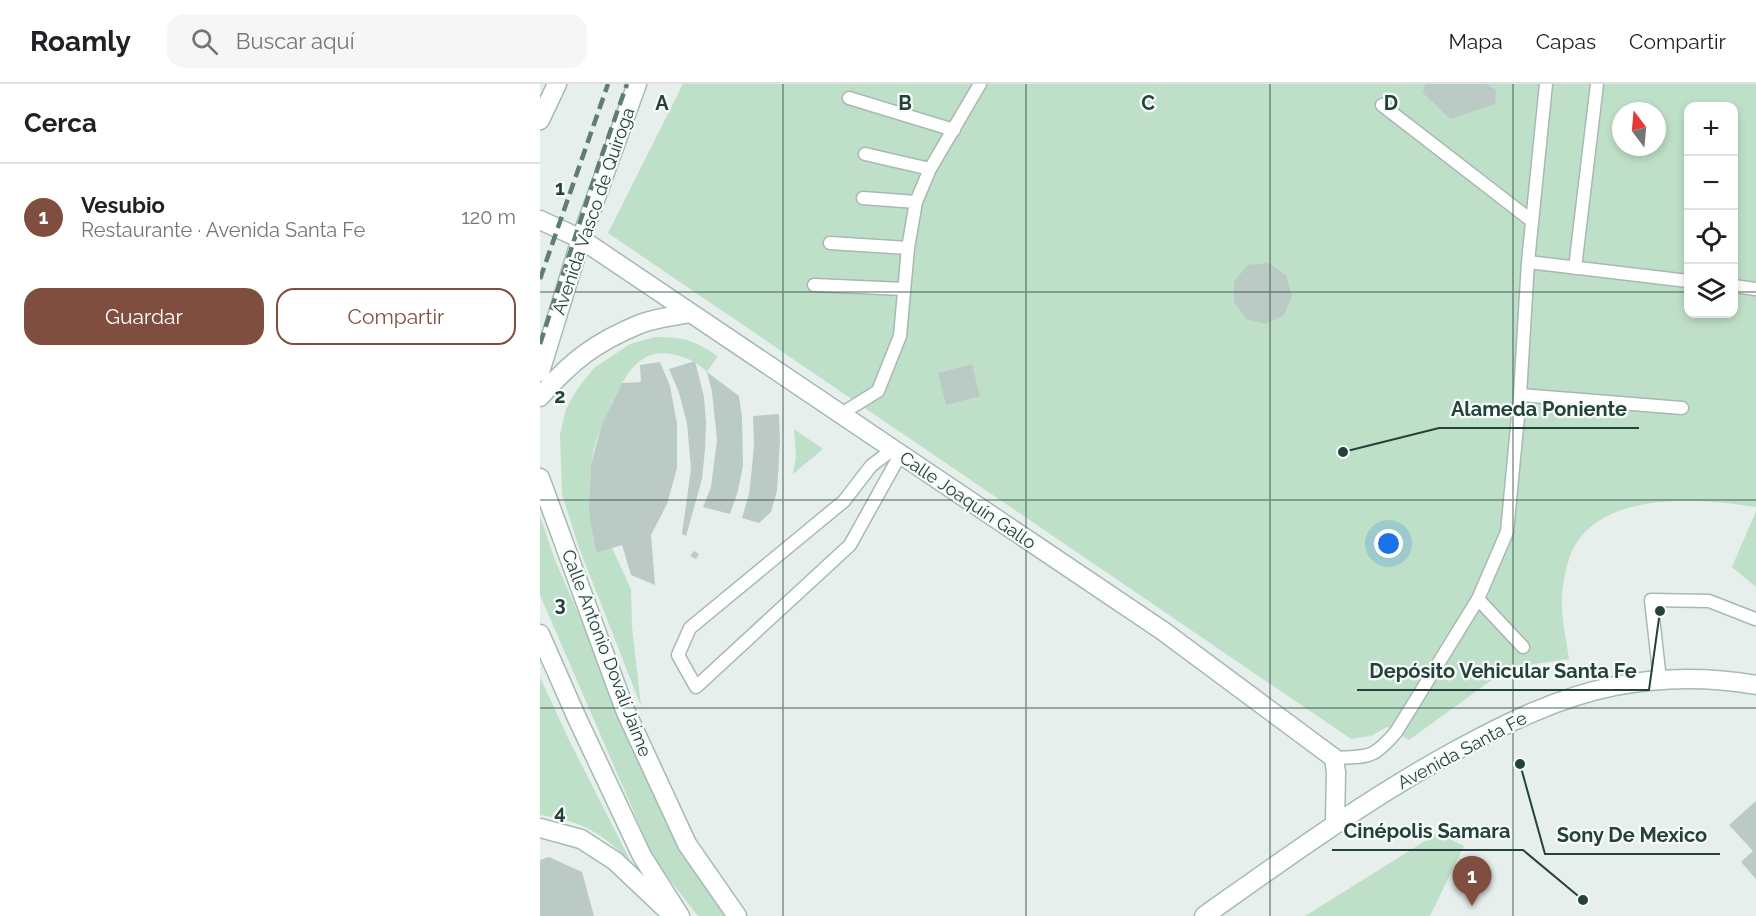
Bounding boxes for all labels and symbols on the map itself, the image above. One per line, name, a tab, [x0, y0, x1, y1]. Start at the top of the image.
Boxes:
text: A	[655, 91, 669, 115]
text: B	[898, 91, 912, 115]
text: C	[1141, 91, 1155, 115]
text: D	[1384, 91, 1398, 115]
north arrow	[1612, 102, 1666, 156]
street label: Avenida Vasco de Quiroga	[548, 105, 638, 317]
text: 1	[555, 176, 565, 200]
text: 2	[554, 384, 566, 408]
callout: Alameda Poniente	[1439, 390, 1639, 428]
text: Alameda Poniente	[1451, 397, 1627, 421]
street label: Calle Joaquín Gallo	[896, 447, 1040, 554]
your location	[1374, 529, 1403, 558]
street label: Calle Antonio Dovalí Jaime	[558, 546, 656, 760]
text: 3	[554, 592, 566, 616]
callout: Depósito Vehicular Santa Fe	[1357, 652, 1649, 690]
text: Depósito Vehicular Santa Fe	[1369, 659, 1637, 683]
street label: Avenida Santa Fe	[1394, 707, 1531, 793]
text: 4	[554, 800, 566, 824]
callout: Cinépolis Samara	[1332, 812, 1523, 850]
callout: Sony De Mexico	[1545, 816, 1720, 854]
text: Cinépolis Samara	[1344, 819, 1510, 843]
text: Sony De Mexico	[1557, 823, 1707, 847]
pin: 1	[1452, 856, 1492, 906]

